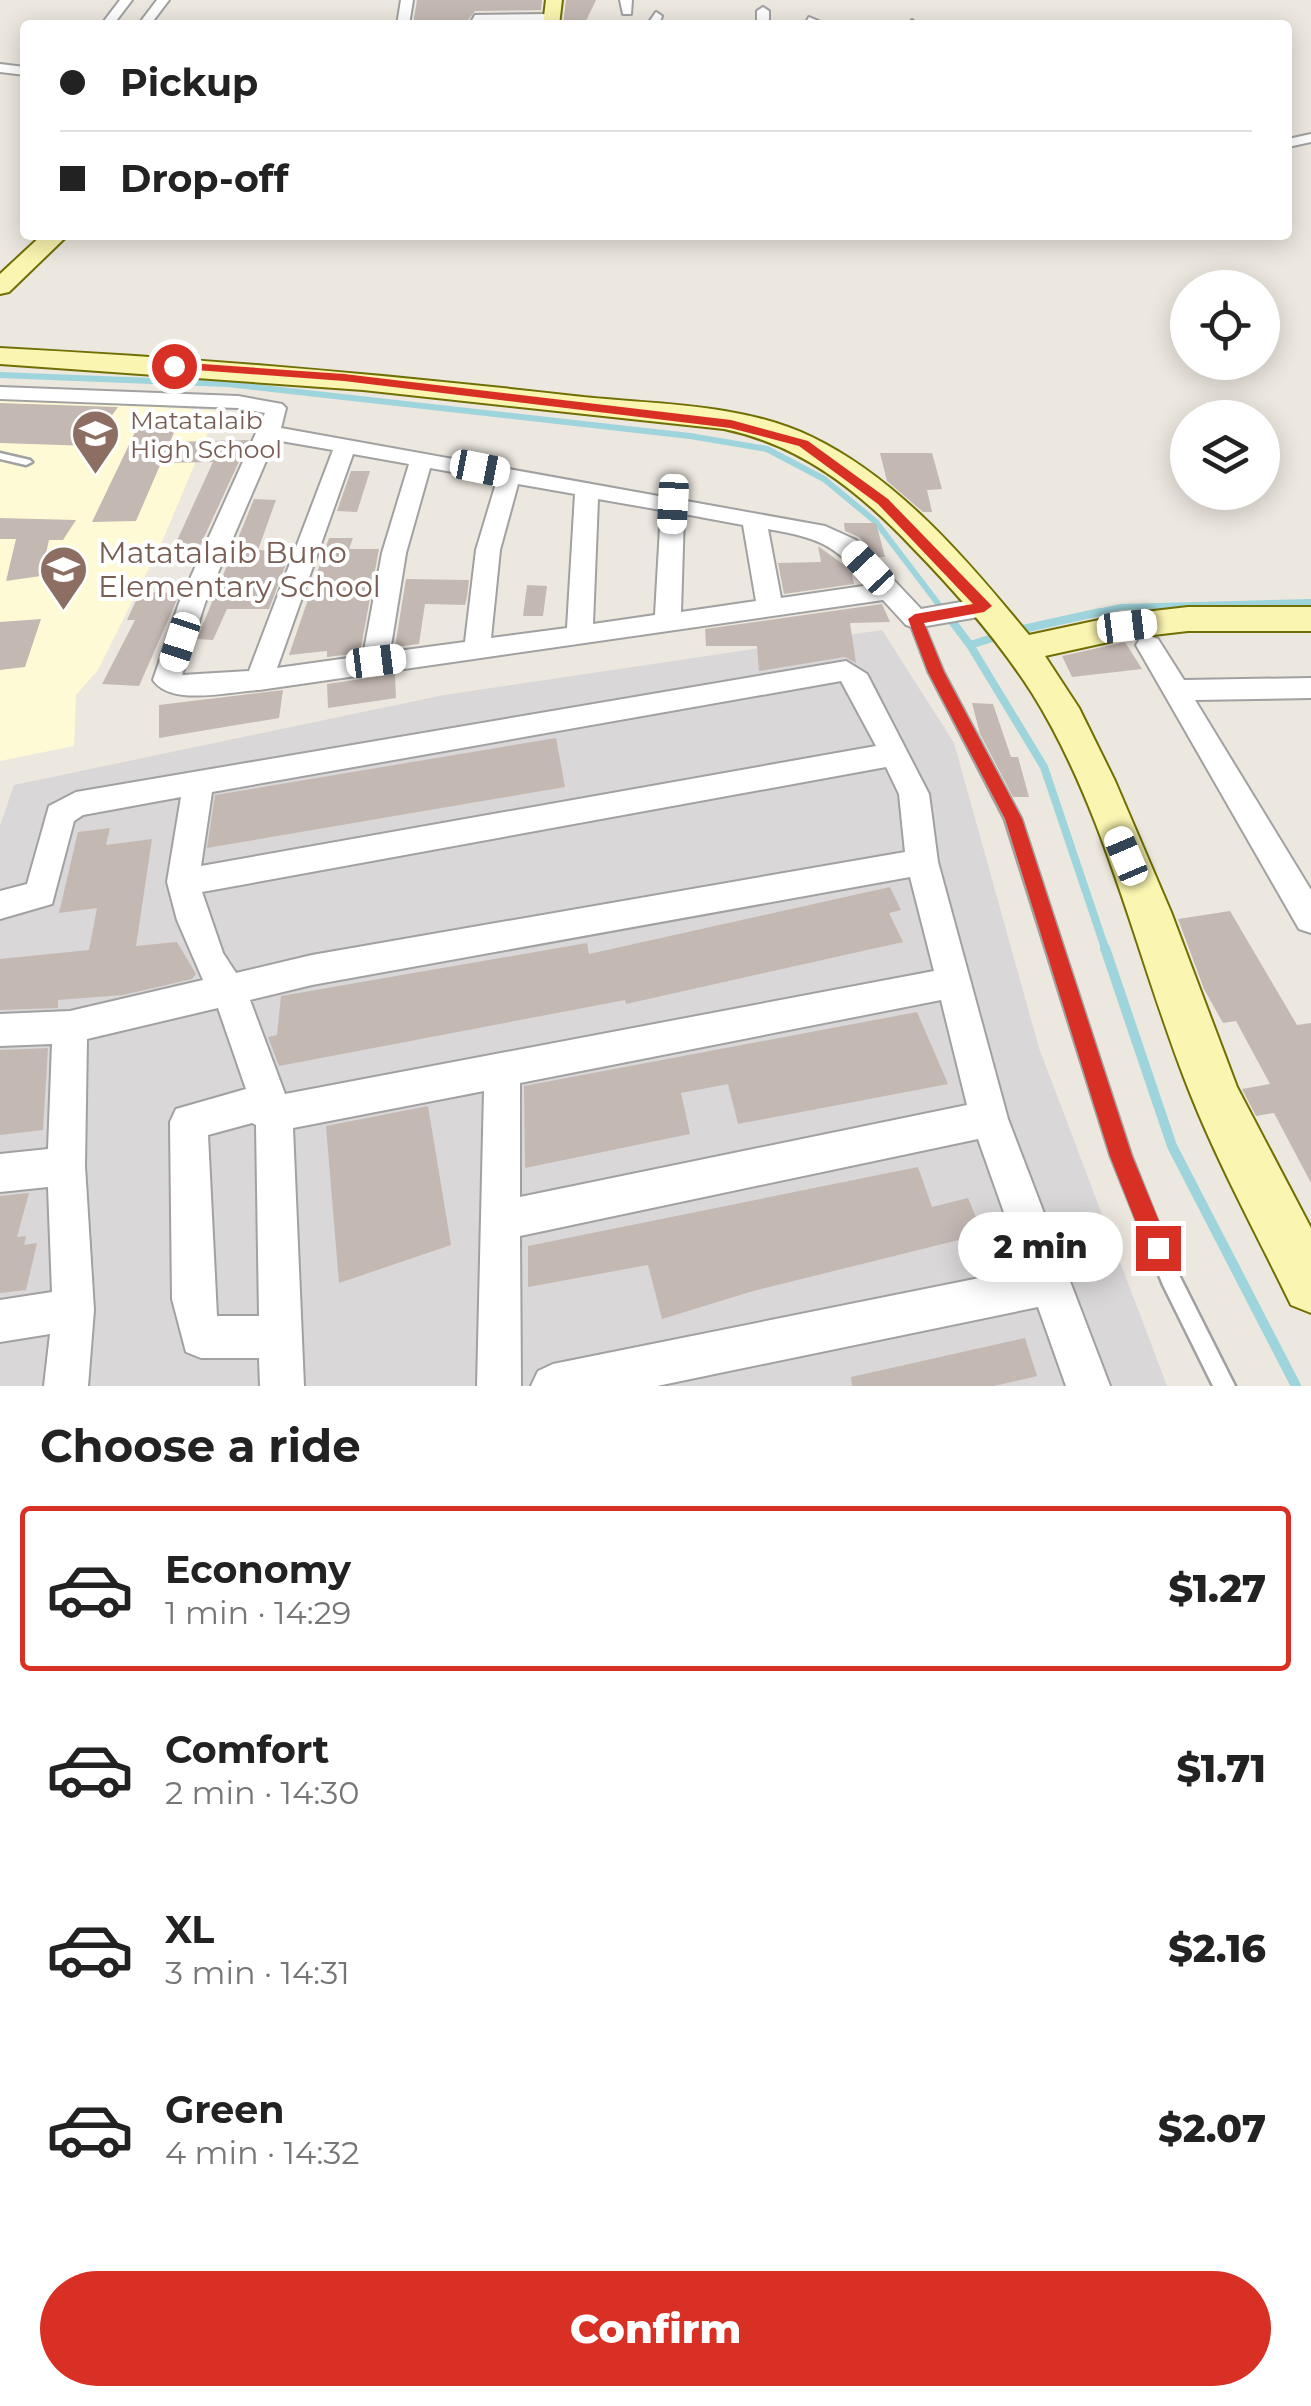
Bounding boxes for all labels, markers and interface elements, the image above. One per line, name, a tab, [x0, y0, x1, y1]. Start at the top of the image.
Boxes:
text: Pickup	[120, 59, 258, 106]
text: Drop-off	[120, 155, 289, 202]
map controls	[1170, 270, 1280, 510]
button: locate	[1170, 270, 1280, 380]
route start	[152, 344, 197, 389]
button: layers	[1170, 400, 1280, 510]
place label: Matatalaib High School	[130, 405, 282, 464]
school or university icon: Matatalaib High School	[69, 408, 121, 476]
car	[448, 448, 512, 488]
car	[656, 473, 690, 535]
place label: Matatalaib Buno Elementary School	[98, 534, 381, 605]
car	[837, 536, 899, 600]
school or university icon: Matatalaib Buno Elementary School	[37, 544, 89, 612]
car	[1095, 607, 1159, 645]
car	[156, 609, 204, 675]
car	[344, 642, 408, 680]
car	[1100, 823, 1152, 889]
callout: 2 min	[958, 1213, 1123, 1283]
route end	[1136, 1226, 1181, 1271]
text: 2 min	[993, 1227, 1088, 1266]
text: Choose a ride	[40, 1418, 361, 1473]
icon: car	[45, 1544, 135, 1634]
text: Economy	[165, 1546, 351, 1593]
text: $1.27	[1168, 1565, 1266, 1612]
text: 1 min · 14:29	[165, 1593, 351, 1632]
icon: car	[45, 1724, 135, 1814]
text: Comfort	[165, 1726, 329, 1773]
text: $1.71	[1177, 1745, 1266, 1792]
text: 2 min · 14:30	[165, 1773, 360, 1812]
icon: car	[45, 1904, 135, 1994]
text: XL	[165, 1906, 214, 1953]
text: $2.16	[1168, 1925, 1266, 1972]
text: 3 min · 14:31	[165, 1953, 350, 1992]
icon: car	[45, 2084, 135, 2174]
text: Green	[165, 2086, 285, 2133]
text: $2.07	[1158, 2105, 1266, 2152]
text: 4 min · 14:32	[165, 2133, 359, 2172]
button: Confirm	[40, 2271, 1271, 2386]

